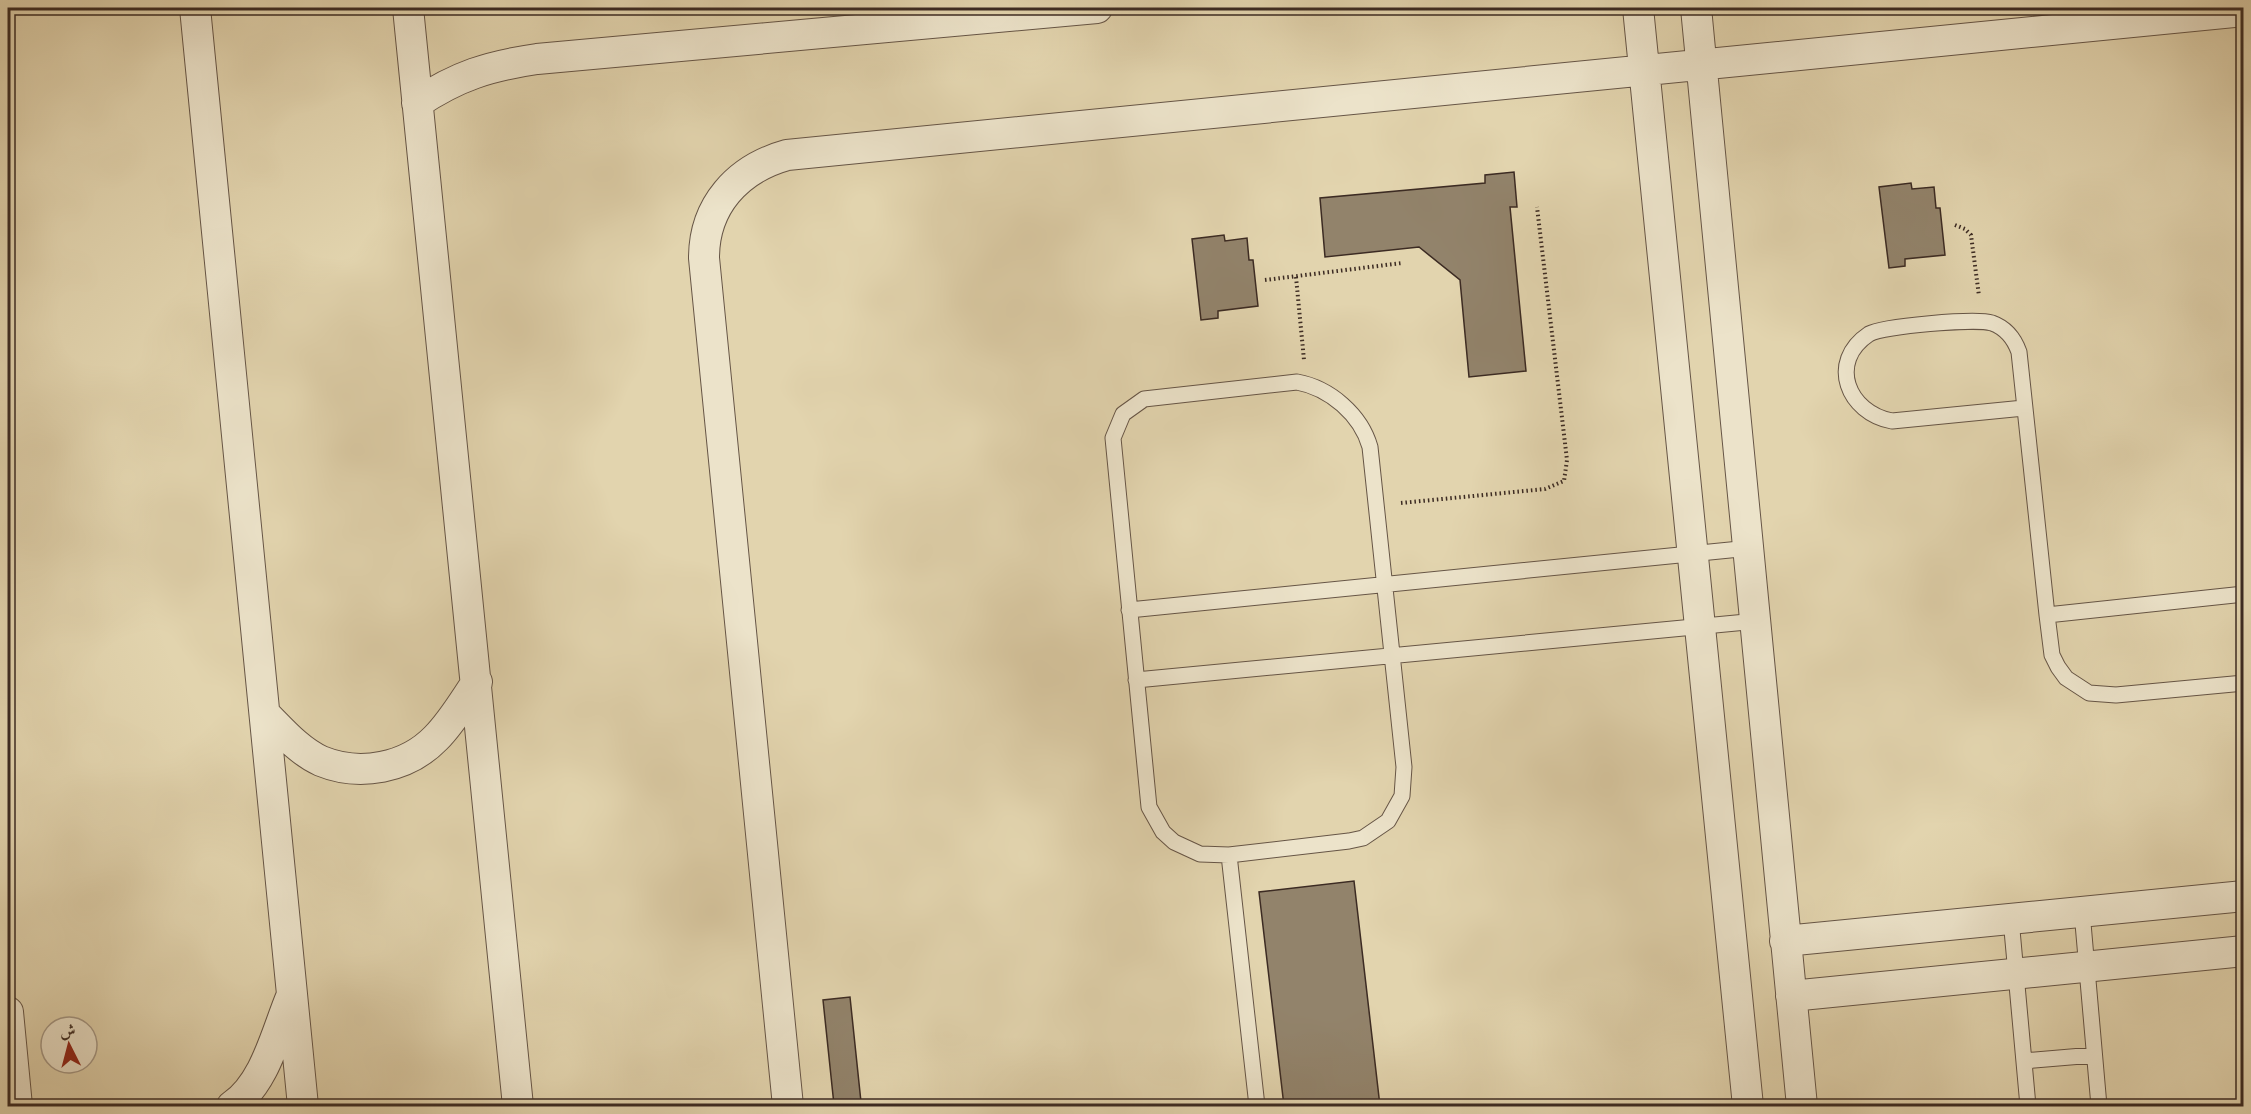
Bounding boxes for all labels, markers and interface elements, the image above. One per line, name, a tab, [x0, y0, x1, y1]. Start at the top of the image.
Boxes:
north arrow	[39, 1015, 99, 1075]
text: ش	[59, 1020, 77, 1045]

